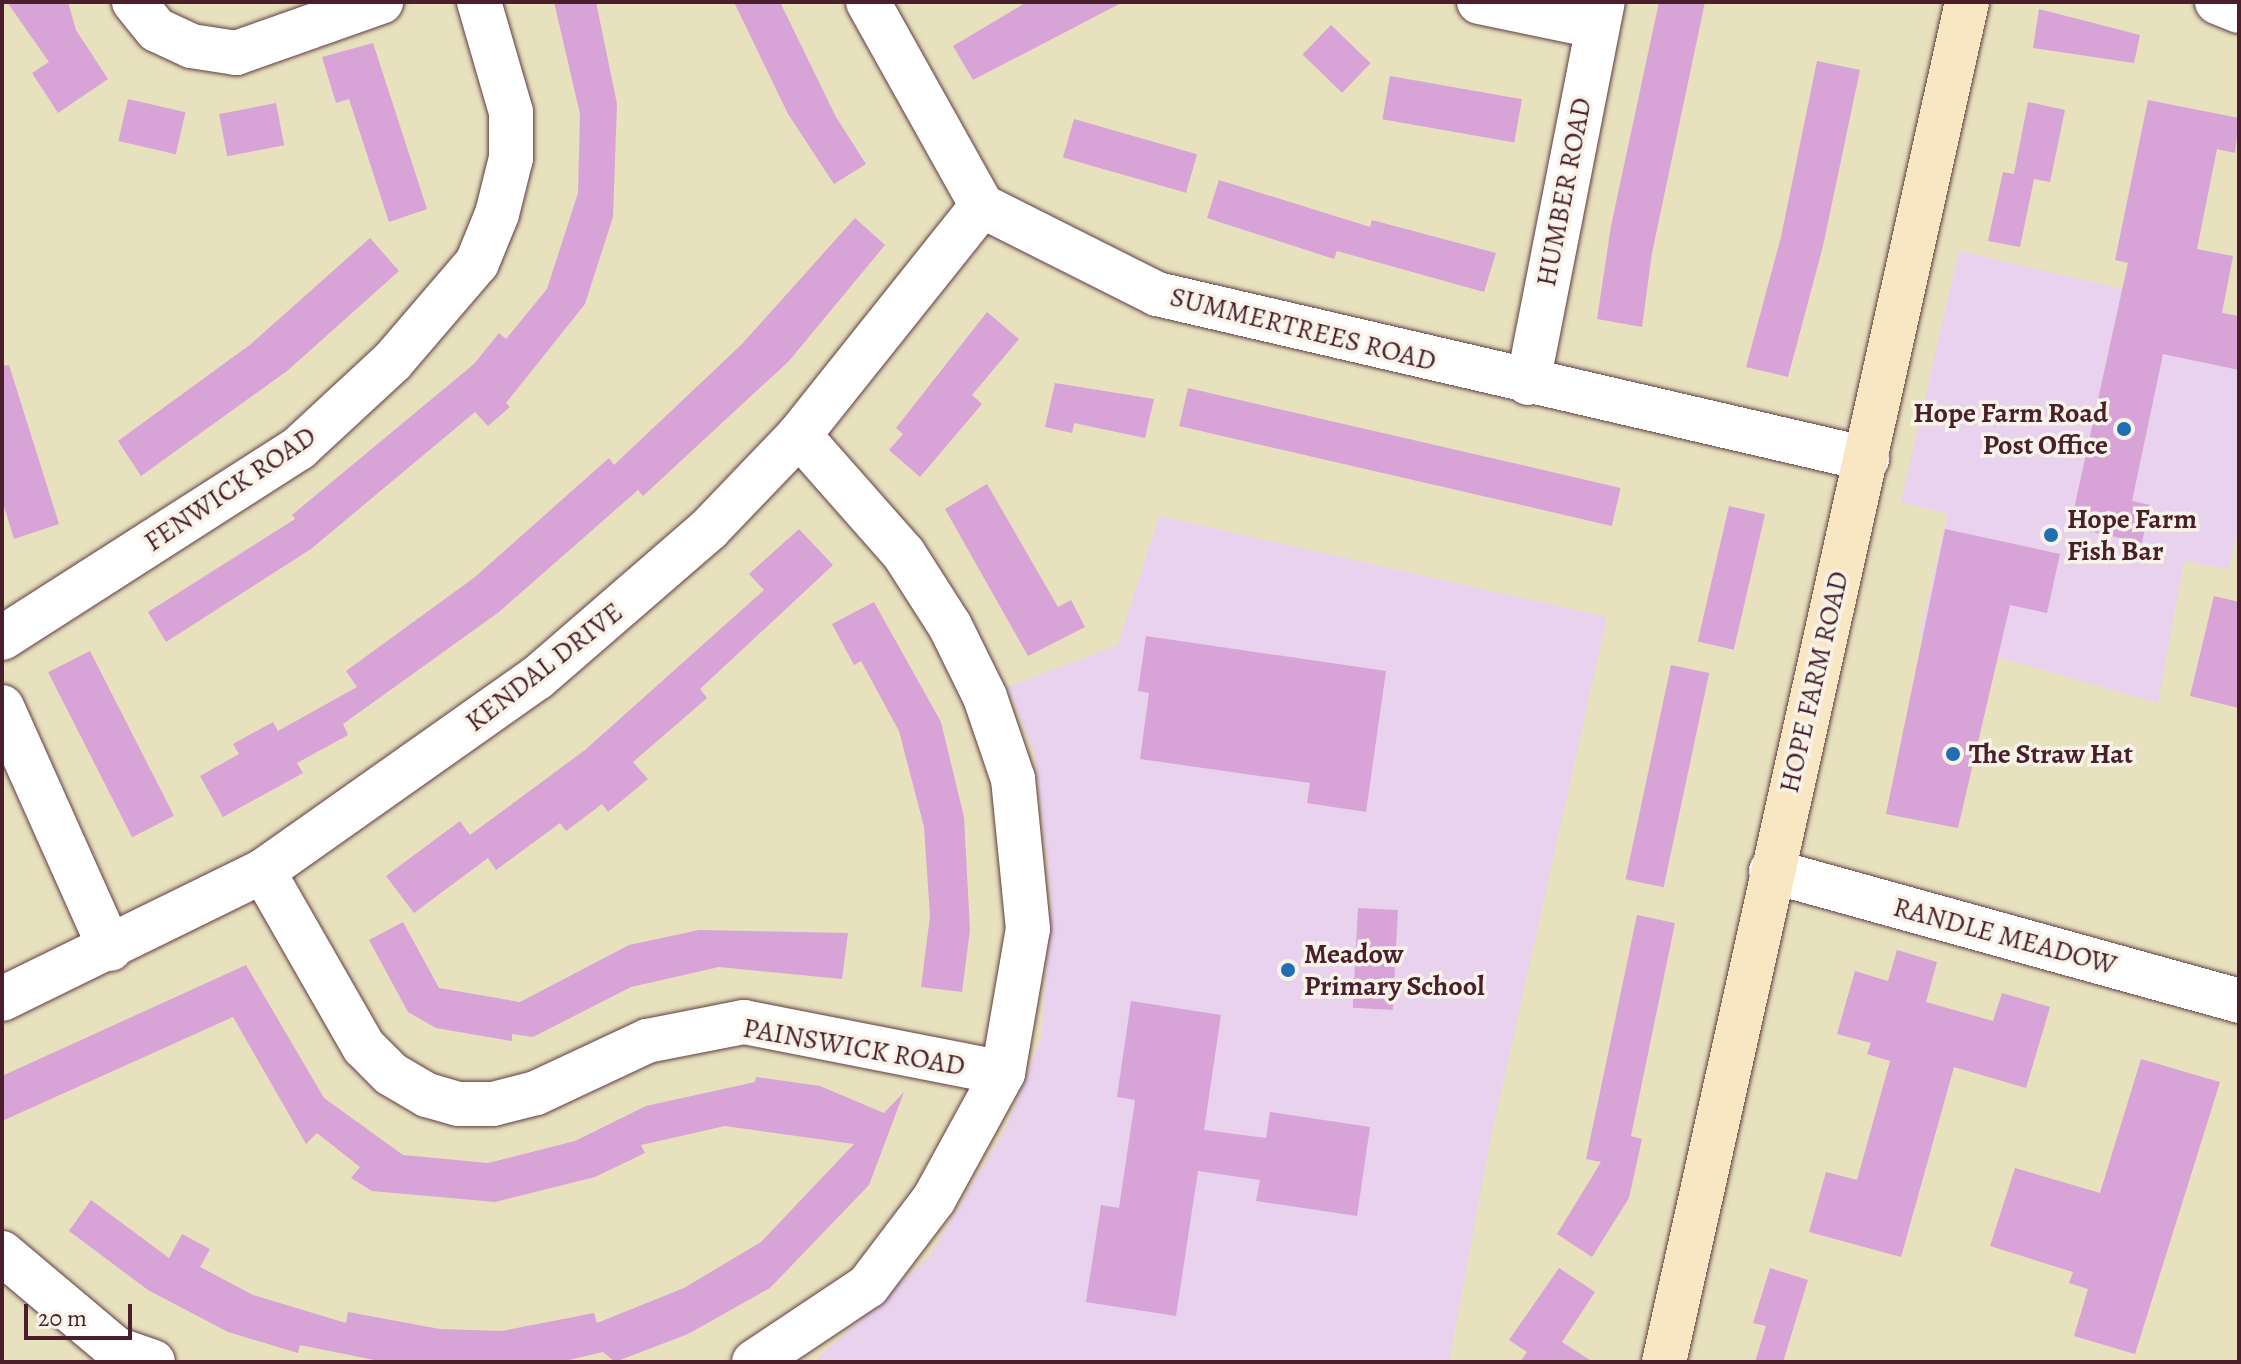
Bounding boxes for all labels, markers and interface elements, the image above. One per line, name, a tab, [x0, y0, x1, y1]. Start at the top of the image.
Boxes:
street label: HUMBER ROAD	[1529, 95, 1599, 289]
street label: SUMMERTREES ROAD	[1167, 280, 1439, 378]
place label: Hope Farm Road Post Office	[1913, 396, 2108, 462]
street label: FENWICK ROAD	[138, 419, 322, 559]
marker: Hope Farm Road Post Office	[2115, 420, 2133, 438]
place label: Hope Farm Fish Bar	[2067, 502, 2197, 568]
marker: Hope Farm Fish Bar	[2042, 526, 2060, 544]
street label: HOPE FARM ROAD	[1772, 568, 1856, 796]
street label: KENDAL DRIVE	[459, 595, 629, 739]
place label: The Straw Hat	[1969, 737, 2133, 771]
marker: The Straw Hat	[1944, 745, 1962, 763]
street label: RANDLE MEADOW	[1890, 890, 2120, 982]
place label: Meadow Primary School	[1304, 937, 1485, 1003]
marker: Meadow Primary School	[1279, 961, 1297, 979]
street label: PAINSWICK ROAD	[740, 1011, 968, 1083]
scale bar	[28, 1288, 136, 1338]
text: 20 m	[38, 1302, 87, 1334]

